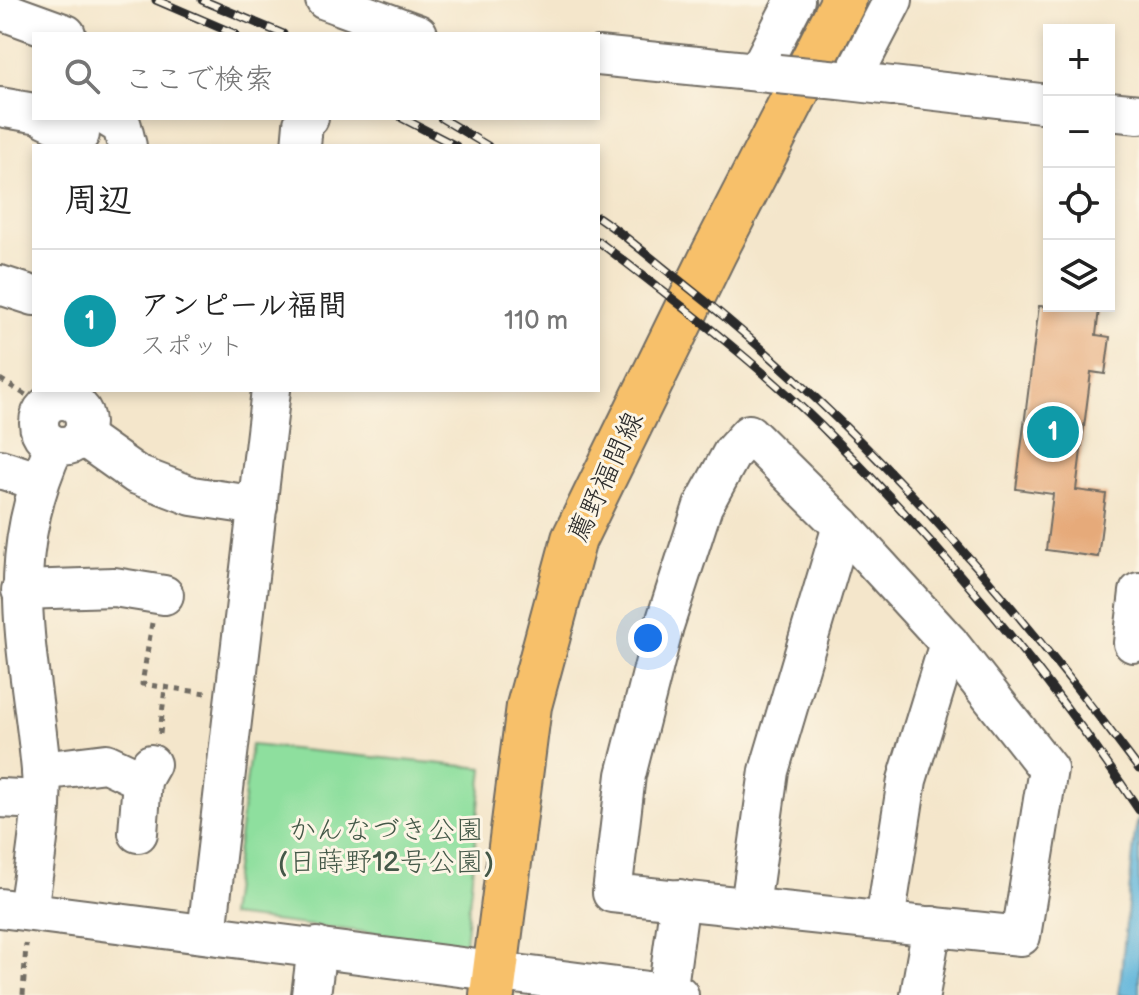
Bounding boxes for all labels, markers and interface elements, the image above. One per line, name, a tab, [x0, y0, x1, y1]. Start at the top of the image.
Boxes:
map controls	[1043, 24, 1115, 312]
button: +	[1043, 24, 1115, 96]
search box	[32, 32, 600, 120]
icon: search	[60, 54, 104, 98]
text: ここで検索	[124, 62, 274, 98]
button: −	[1043, 96, 1115, 168]
button: locate	[1043, 168, 1115, 240]
text: 周辺	[64, 180, 132, 221]
button: layers	[1043, 240, 1115, 312]
text: アンピール福間	[140, 288, 348, 324]
text: 1	[85, 306, 95, 337]
text: 110 m	[504, 306, 568, 337]
text: スポット	[140, 331, 244, 362]
pin: 1	[1027, 402, 1079, 462]
street label: 薦野福間線	[561, 407, 651, 547]
your location	[628, 618, 668, 658]
park label: かんなづき公園 (日蒔野12号公園)	[278, 814, 494, 879]

